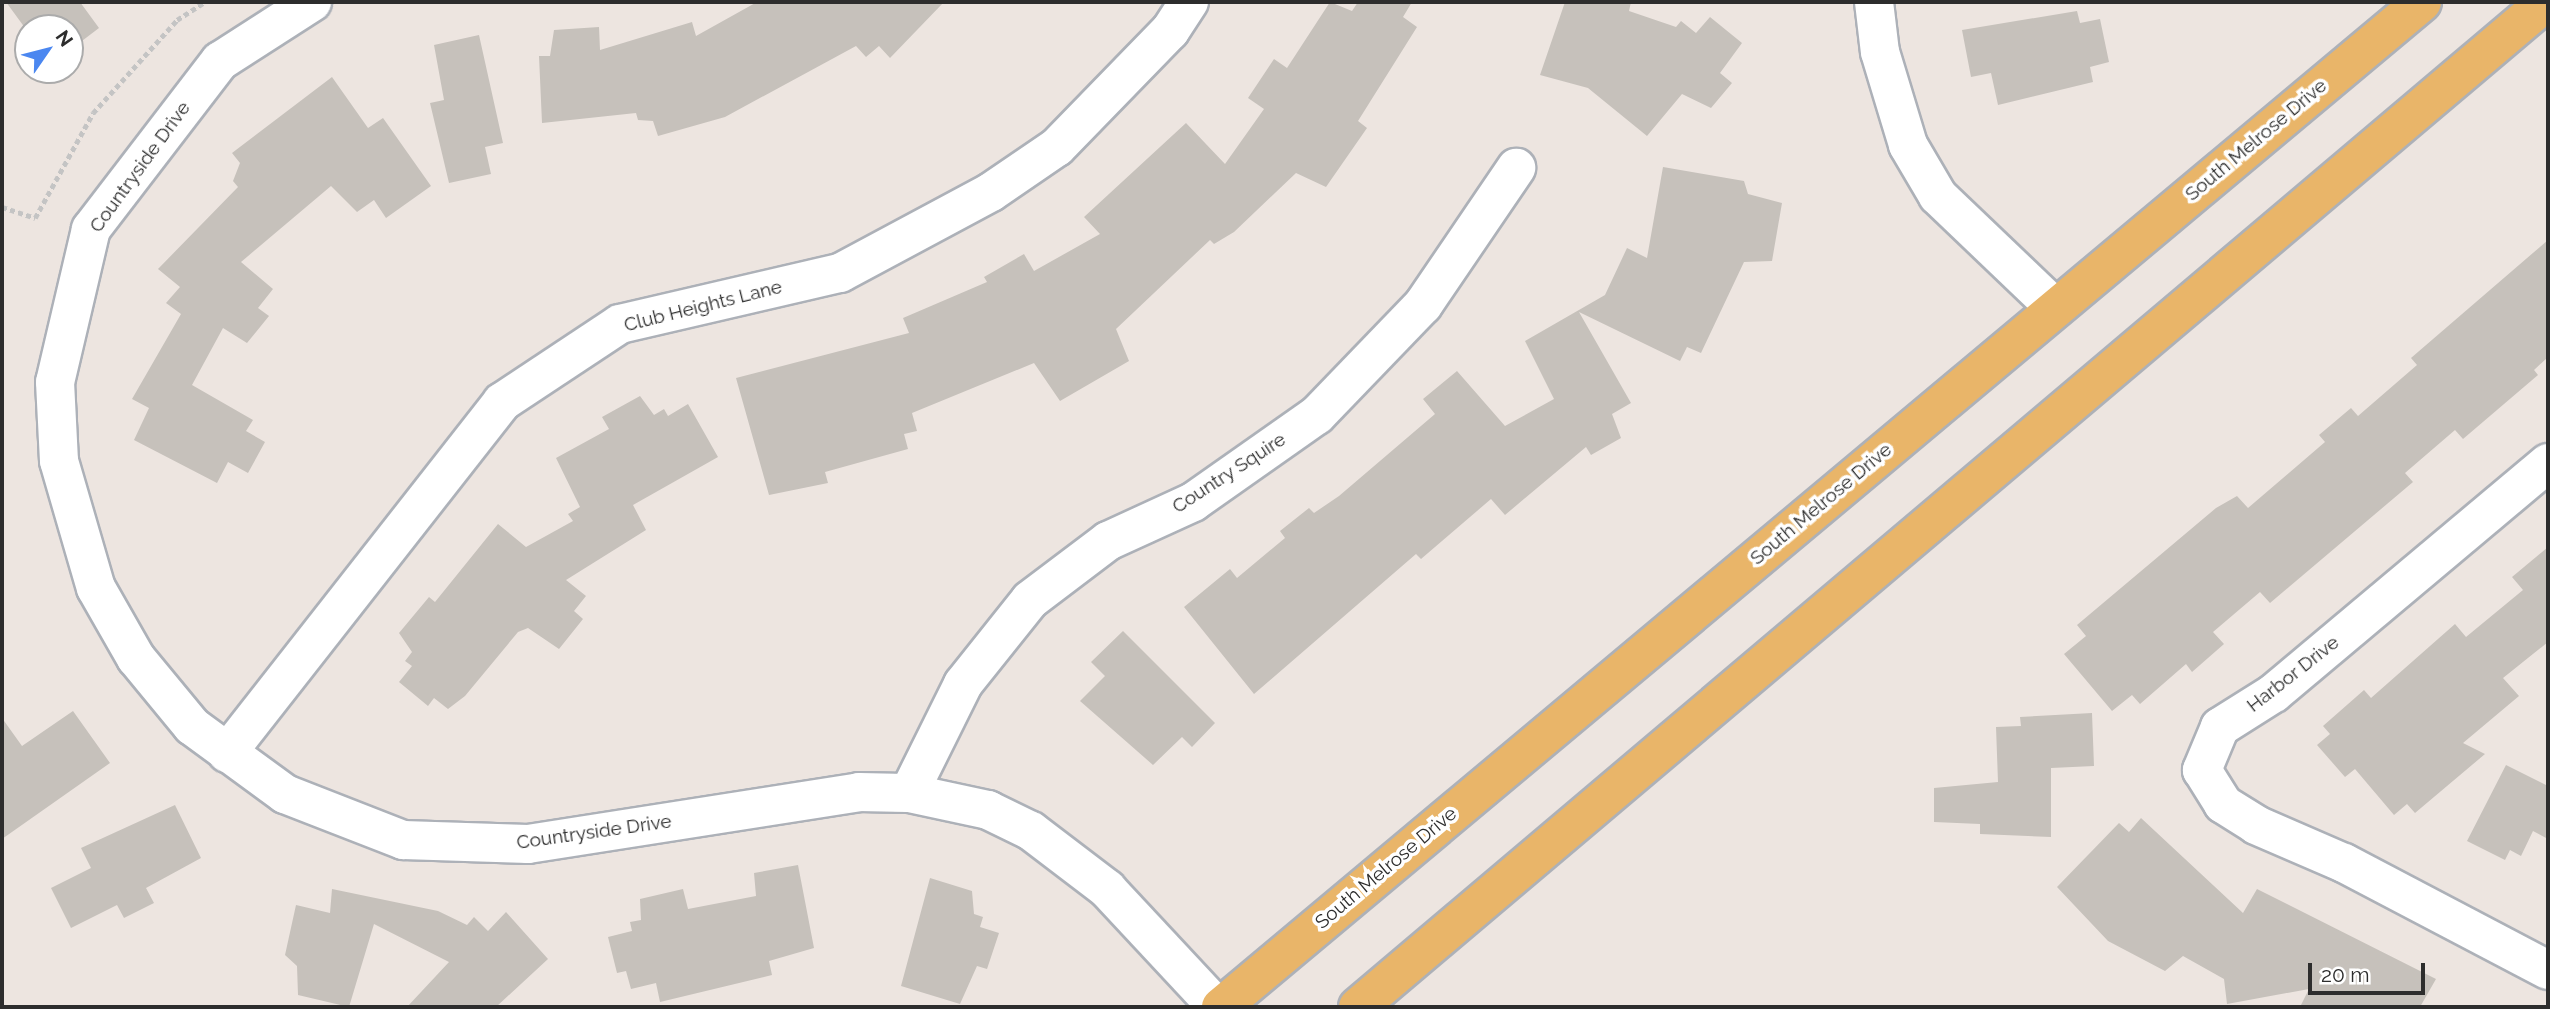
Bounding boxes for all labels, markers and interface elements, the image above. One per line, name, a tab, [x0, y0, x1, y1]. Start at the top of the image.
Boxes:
north arrow	[14, 14, 84, 84]
text: N	[51, 26, 78, 50]
street label: South Melrose Drive	[2181, 74, 2331, 206]
street label: Countryside Drive	[85, 97, 195, 237]
street label: Club Heights Lane	[622, 275, 784, 337]
street label: Country Squire	[1168, 428, 1290, 518]
street label: South Melrose Drive	[1746, 438, 1896, 570]
street label: Harbor Drive	[2242, 631, 2344, 717]
street label: South Melrose Drive	[1311, 802, 1461, 934]
street label: Countryside Drive	[515, 810, 673, 854]
scale bar	[2312, 950, 2429, 994]
text: 20 m	[2321, 962, 2369, 987]

